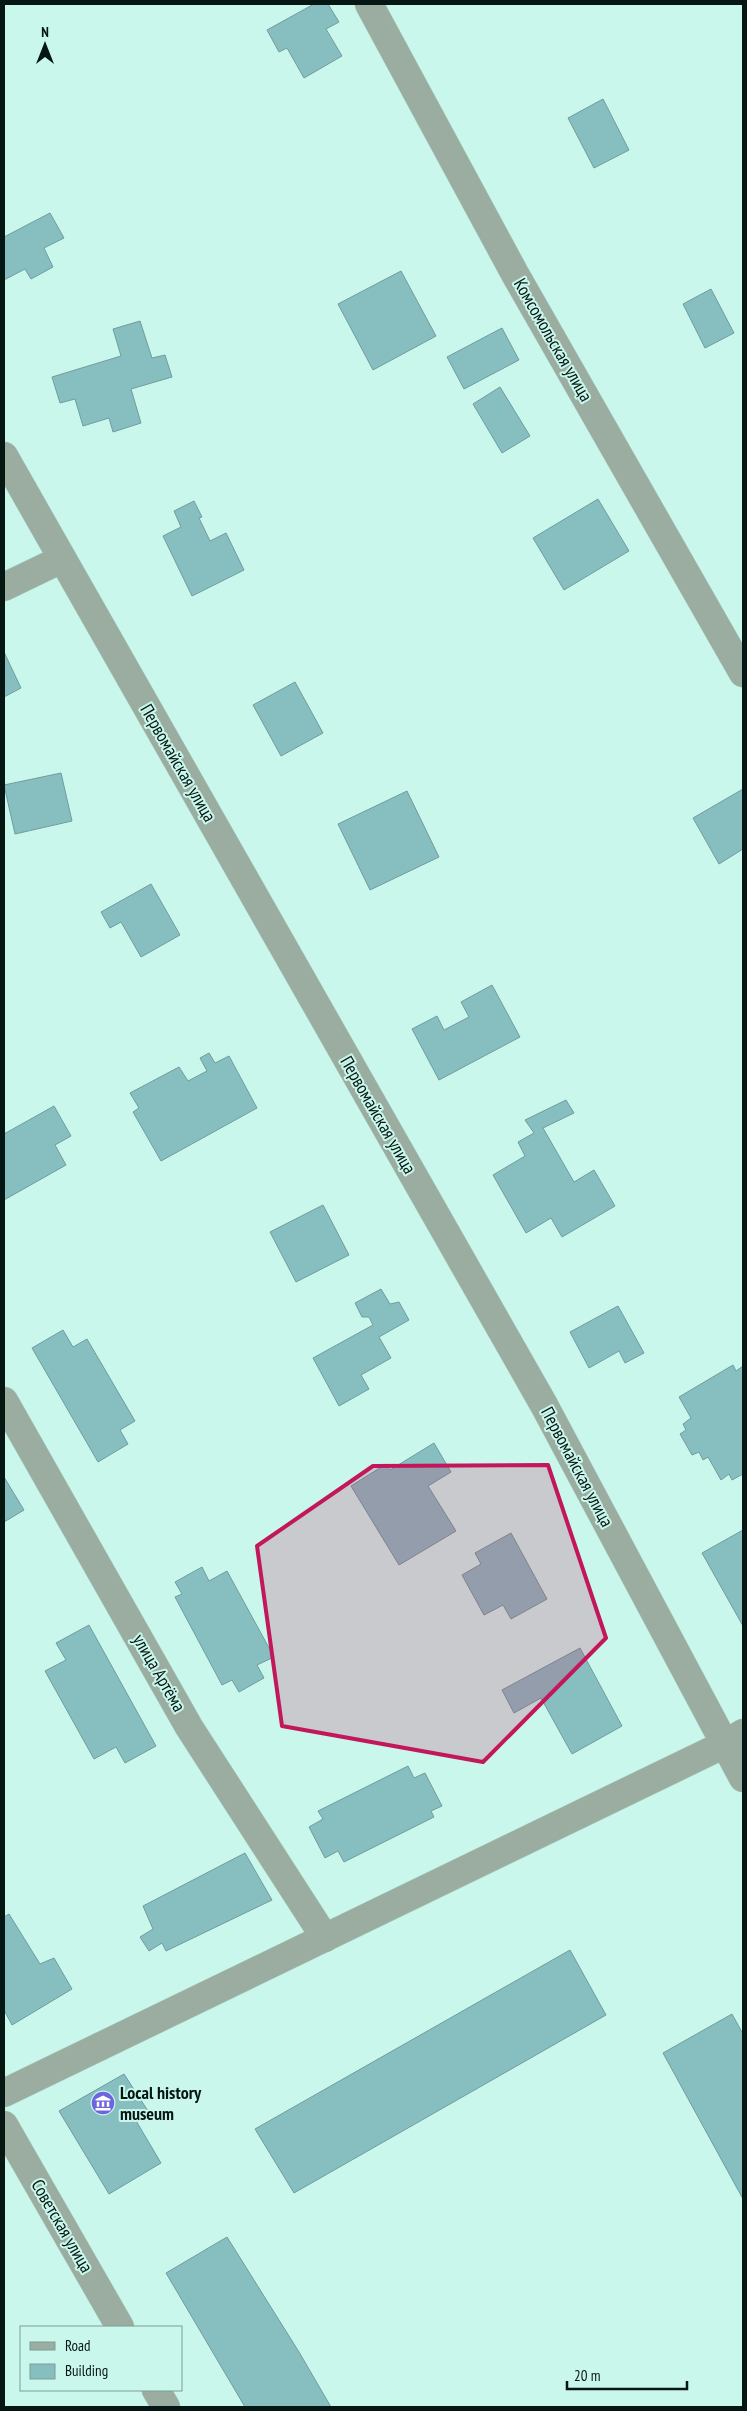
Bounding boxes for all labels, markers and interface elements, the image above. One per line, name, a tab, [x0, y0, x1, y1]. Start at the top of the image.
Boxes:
north arrow	[20, 20, 70, 70]
text: N	[41, 23, 49, 41]
street label: Комсомольская улица	[509, 274, 598, 405]
street label: Первомайская улица	[135, 700, 222, 826]
street label: Первомайская улица	[335, 1052, 422, 1178]
street label: Первомайская улица	[536, 1403, 619, 1531]
street label: улица Артёма	[128, 1630, 191, 1716]
place label: Local history museum	[120, 2081, 202, 2125]
museum icon: Local history museum	[90, 2090, 116, 2116]
street label: Советская улица	[26, 2175, 98, 2277]
legend	[20, 2326, 182, 2391]
text: Road	[65, 2336, 91, 2355]
scale bar	[567, 2358, 687, 2390]
text: Building	[65, 2361, 108, 2380]
text: 20 m	[574, 2366, 600, 2385]

